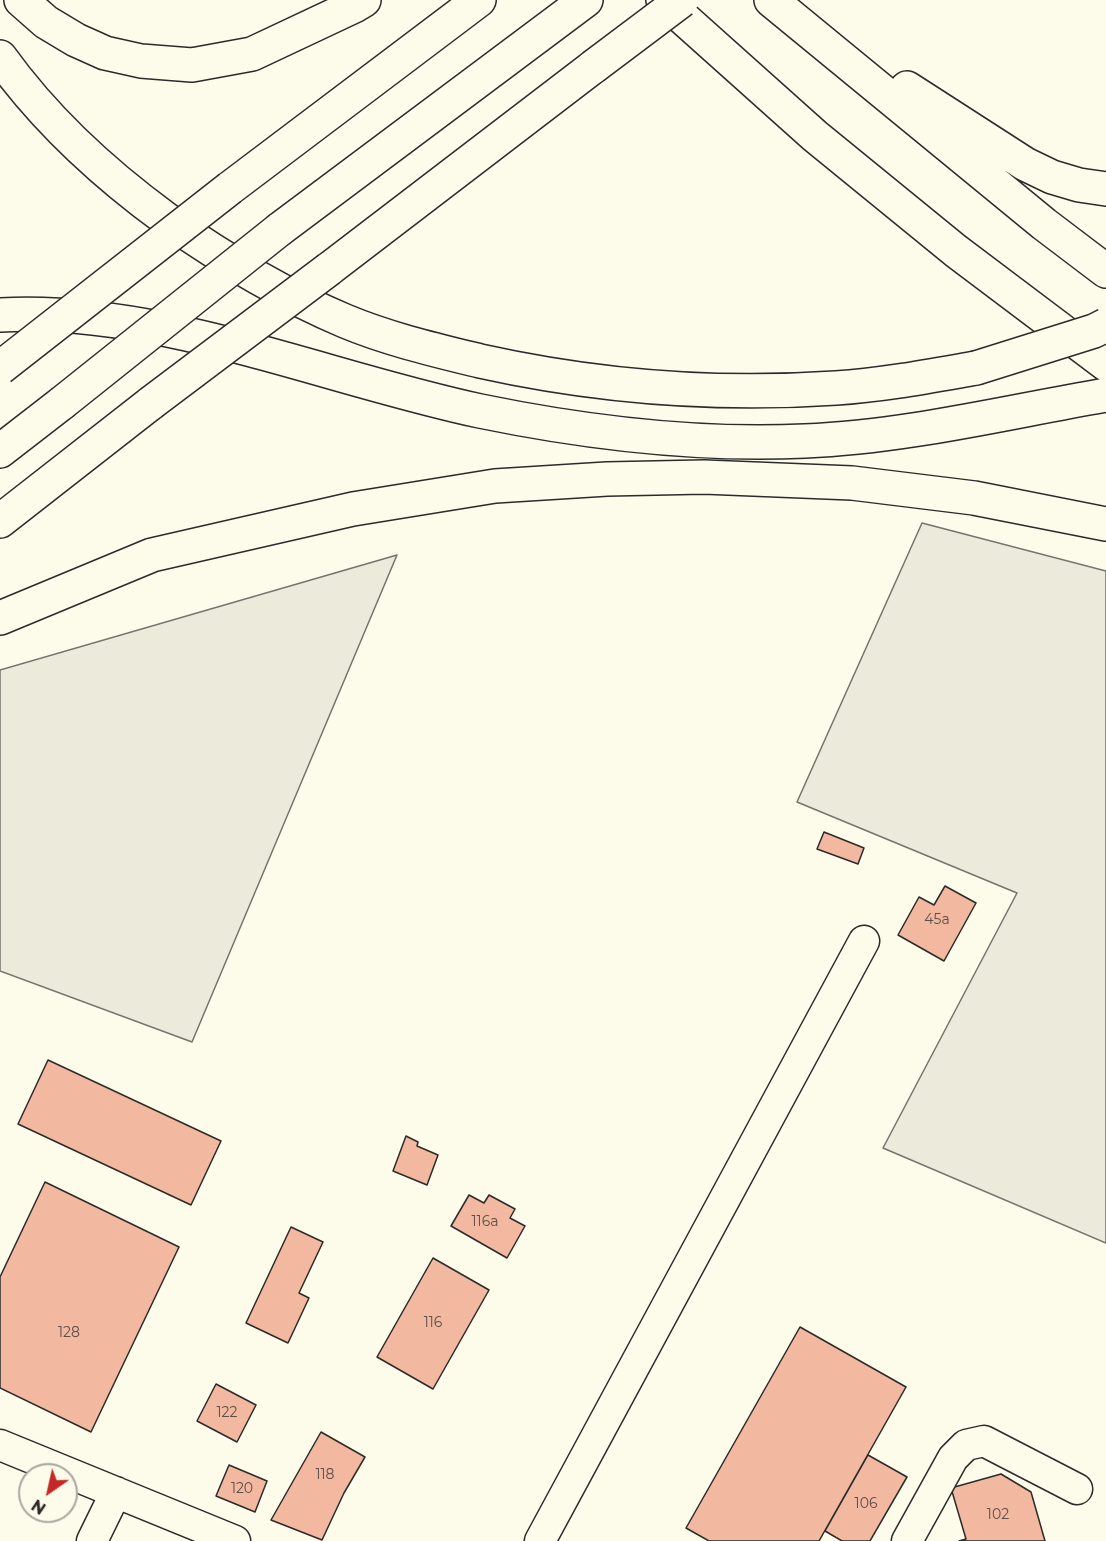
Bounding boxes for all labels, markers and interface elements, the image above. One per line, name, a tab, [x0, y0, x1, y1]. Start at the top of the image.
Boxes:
house number: 45a	[924, 912, 950, 928]
house number: 116a	[472, 1214, 498, 1230]
house number: 116	[424, 1315, 442, 1331]
house number: 128	[58, 1325, 80, 1341]
house number: 122	[217, 1405, 237, 1421]
north arrow	[18, 1463, 78, 1523]
house number: 118	[315, 1467, 335, 1483]
house number: 120	[231, 1481, 253, 1497]
text: N	[28, 1495, 49, 1518]
house number: 106	[855, 1496, 877, 1512]
house number: 102	[987, 1507, 1009, 1523]

